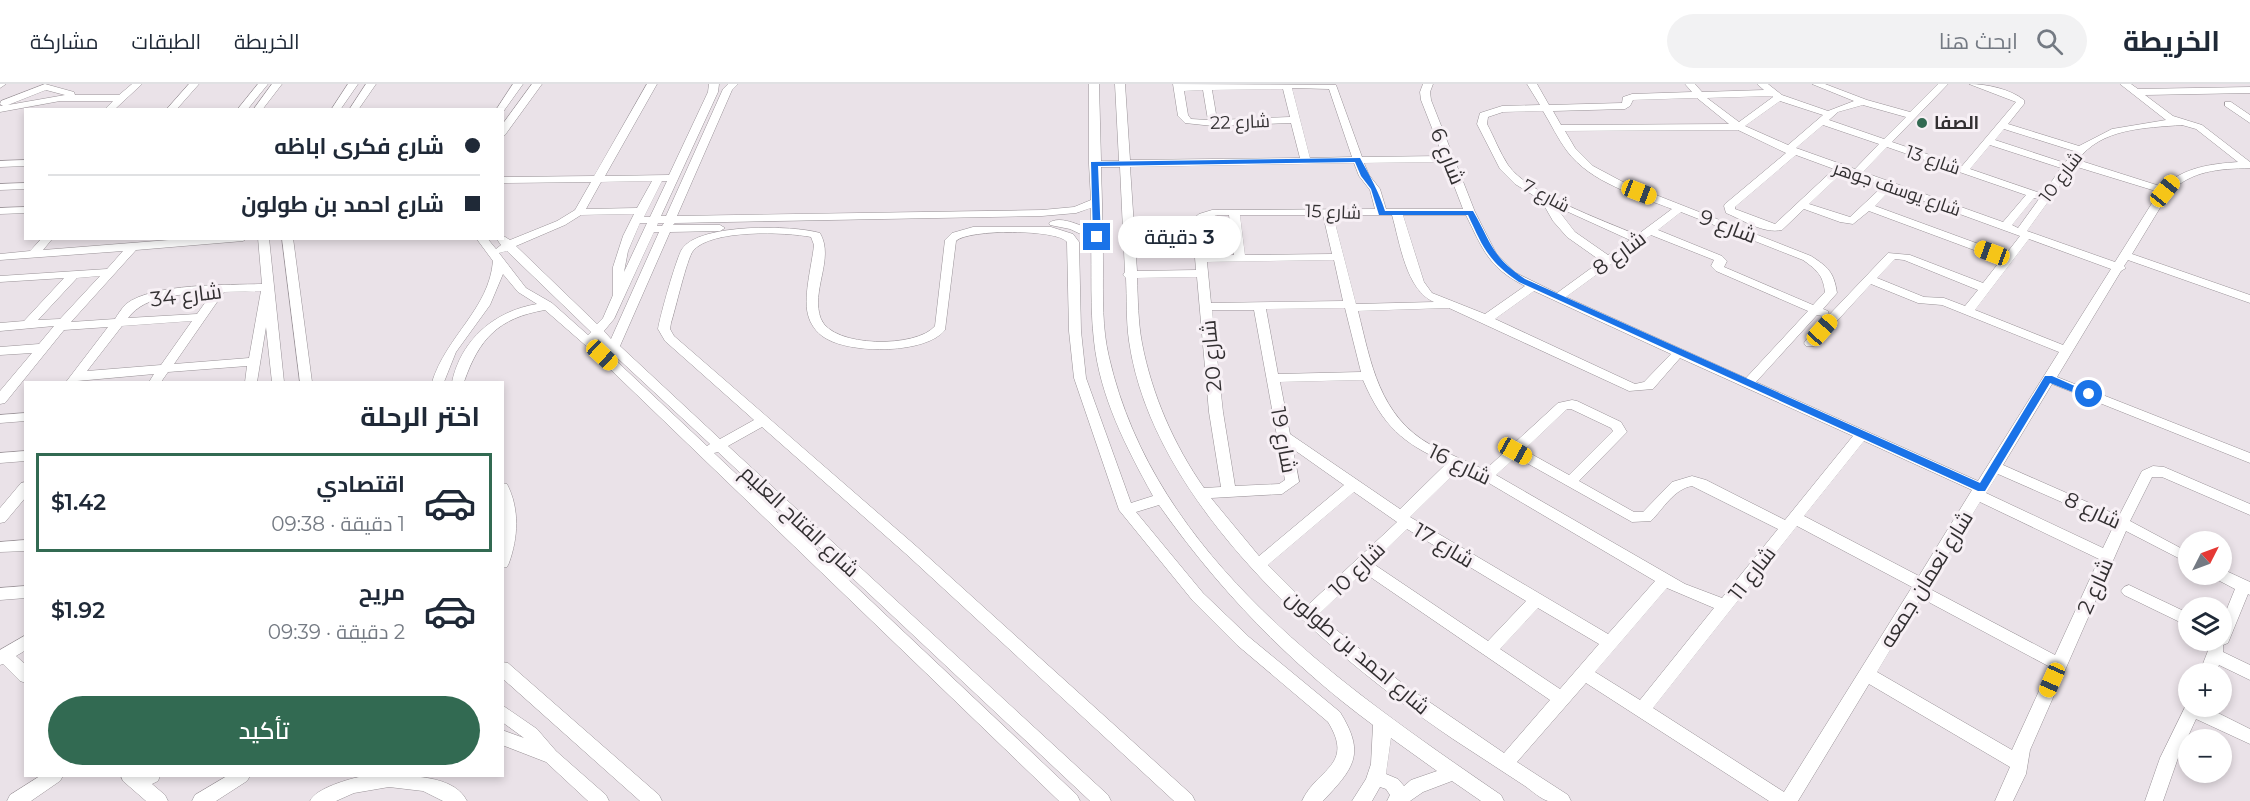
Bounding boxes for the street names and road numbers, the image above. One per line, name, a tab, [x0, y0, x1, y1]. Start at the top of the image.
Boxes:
street label: شارع 22	[1210, 110, 1270, 135]
street label: شارع 6	[1424, 124, 1471, 189]
street label: شارع 13	[1903, 140, 1963, 181]
street label: شارع 10	[2035, 147, 2088, 207]
street label: شارع يوسف جوهر	[1829, 157, 1964, 222]
street label: شارع 7	[1518, 175, 1573, 218]
street label: شارع 15	[1304, 200, 1362, 225]
street label: شارع 9	[1695, 204, 1760, 250]
street label: شارع 8	[1588, 225, 1652, 282]
street label: شارع 34	[149, 278, 223, 314]
street label: شارع 20	[1195, 319, 1229, 393]
street label: شارع 19	[1264, 405, 1302, 475]
street label: شارع 16	[1424, 438, 1495, 492]
street label: شارع الفتاح العليم	[734, 460, 864, 584]
street label: شارع 8	[2060, 486, 2125, 536]
street label: شارع نعمان جمعه	[1874, 506, 1980, 653]
street label: شارع 17	[1408, 517, 1479, 574]
street label: شارع 10	[1324, 537, 1391, 603]
street label: شارع 11	[1723, 541, 1782, 606]
street label: شارع 2	[2072, 554, 2120, 618]
street label: شارع احمد بن طولون	[1280, 585, 1435, 721]

